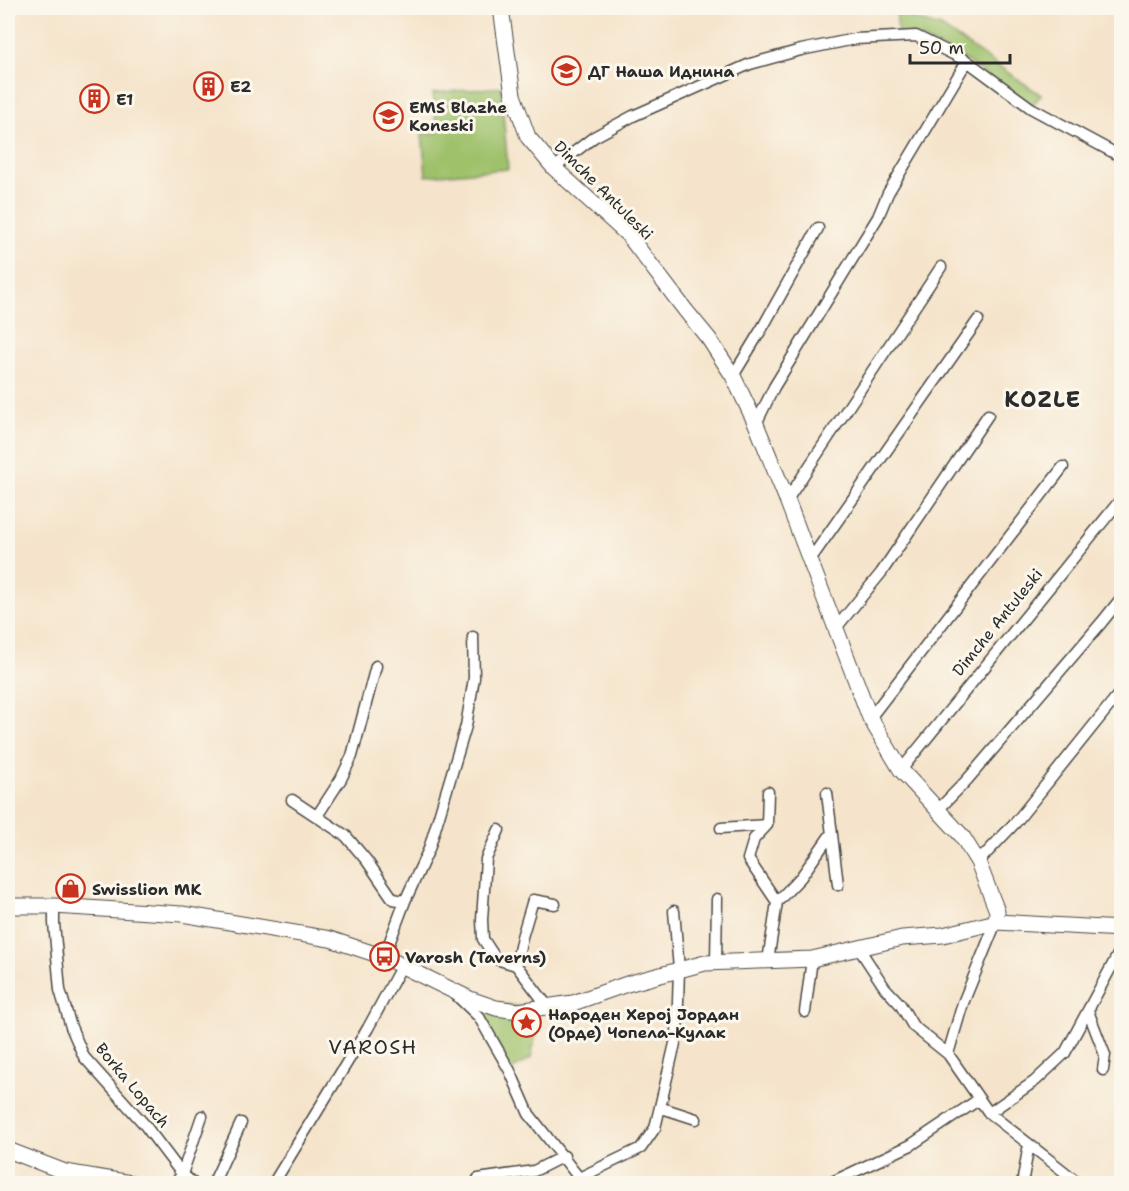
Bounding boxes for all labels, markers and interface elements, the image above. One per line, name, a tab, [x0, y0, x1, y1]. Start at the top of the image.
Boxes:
scale bar	[910, 27, 1010, 65]
text: 50 m	[919, 36, 964, 60]
school or university icon: ДГ Наша Иднина	[551, 55, 583, 87]
place label: ДГ Наша Иднина	[588, 61, 734, 82]
building icon: E2	[193, 70, 225, 102]
place label: E2	[230, 76, 252, 97]
building icon: E1	[79, 83, 111, 115]
place label: E1	[116, 89, 133, 110]
place label: EMS Blazhe Koneski	[409, 97, 507, 136]
school or university icon: EMS Blazhe Koneski	[372, 100, 404, 132]
street label: Dimche Antuleski	[549, 136, 658, 245]
district label: KOZLE	[1004, 385, 1082, 414]
street label: Dimche Antuleski	[948, 564, 1047, 680]
shop icon: Swisslion MK	[55, 873, 87, 905]
place label: Swisslion MK	[92, 879, 201, 900]
bus stop icon: Varosh (Taverns)	[368, 941, 400, 973]
place label: Varosh (Taverns)	[405, 947, 546, 968]
place label: Народен Херој Јордан (Орде) Чопела-Кулак	[548, 1004, 739, 1043]
place icon: Народен Херој Јордан (Орде) Чопела-Кулак	[511, 1007, 543, 1039]
district label: VAROSH	[328, 1034, 418, 1060]
street label: Borka Lopach	[91, 1038, 174, 1132]

